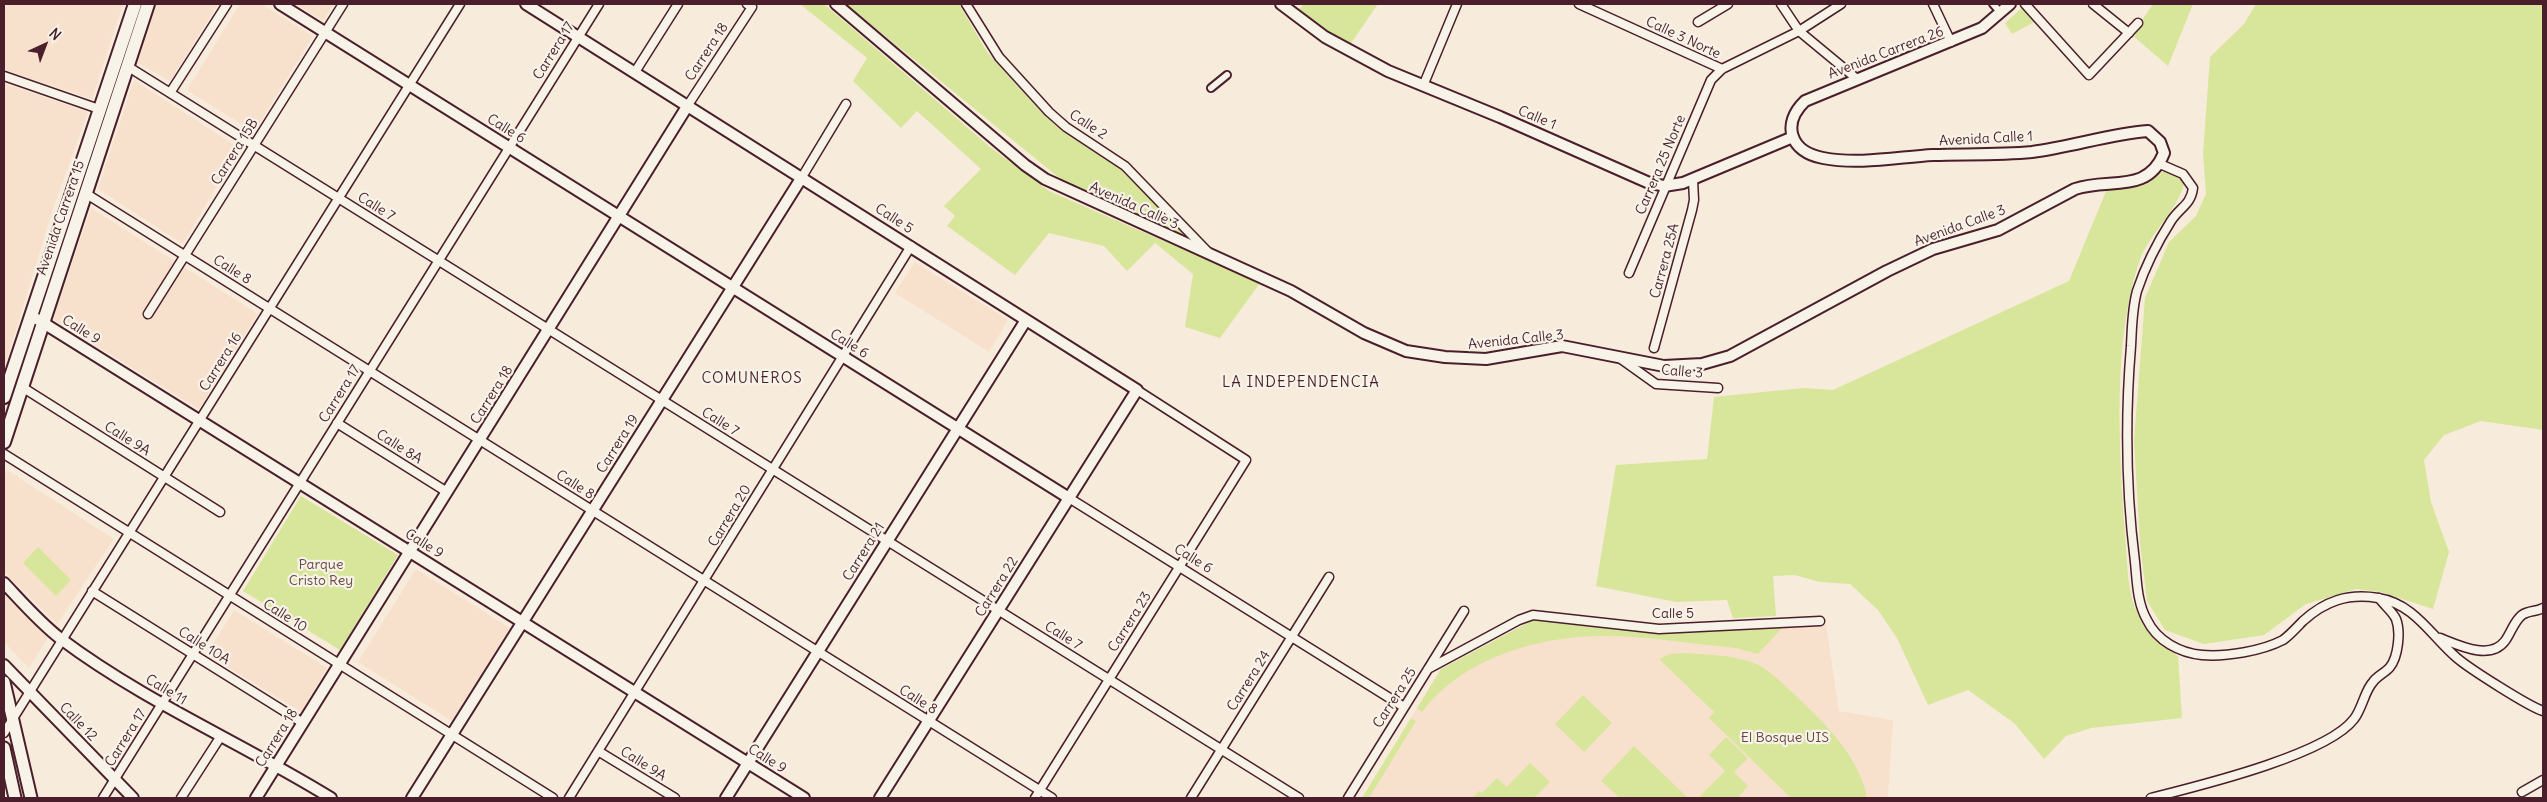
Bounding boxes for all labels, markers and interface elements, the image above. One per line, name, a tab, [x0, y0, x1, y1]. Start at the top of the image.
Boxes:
street label: Calle 3 Norte	[1643, 13, 1723, 63]
street label: Carrera 17	[530, 19, 578, 83]
north arrow	[20, 20, 70, 70]
street label: Carrera 18	[682, 20, 732, 84]
street label: Avenida Carrera 26	[1826, 23, 1946, 83]
text: N	[46, 24, 65, 44]
street label: Calle 1	[1515, 102, 1559, 134]
street label: Calle 2	[1066, 107, 1110, 143]
street label: Calle 6	[484, 111, 528, 147]
street label: Carrera 25 Norte	[1632, 113, 1690, 217]
street label: Carrera 15B	[208, 116, 262, 188]
street label: Avenida Calle 1	[1939, 128, 2033, 150]
street label: Avenida Carrera 15	[33, 158, 89, 278]
street label: Avenida Calle 3	[1087, 179, 1181, 233]
street label: Calle 7	[354, 189, 398, 225]
street label: Calle 5	[872, 200, 916, 238]
street label: Avenida Calle 3	[1912, 202, 2008, 250]
street label: Carrera 25A	[1647, 222, 1683, 300]
street label: Calle 8	[210, 252, 254, 288]
street label: Calle 9	[59, 312, 103, 348]
street label: Calle 6	[827, 326, 871, 362]
street label: Avenida Calle 3	[1467, 327, 1565, 353]
street label: Carrera 16	[196, 329, 246, 395]
street label: Carrera 17	[316, 362, 364, 426]
street label: Carrera 18	[467, 362, 517, 428]
street label: Calle 3	[1660, 362, 1704, 382]
district label: COMUNEROS	[700, 370, 804, 388]
district label: LA INDEPENDENCIA	[1220, 374, 1382, 392]
street label: Calle 7	[698, 404, 742, 440]
street label: Carrera 19	[593, 412, 643, 476]
street label: Calle 9A	[101, 418, 153, 460]
street label: Calle 8A	[373, 426, 425, 468]
street label: Calle 8	[553, 467, 597, 503]
street label: Carrera 20	[705, 482, 755, 550]
street label: Carrera 21	[839, 520, 889, 584]
street label: Calle 9	[402, 526, 446, 562]
street label: Calle 6	[1171, 541, 1215, 577]
street label: Carrera 22	[972, 554, 1022, 620]
park label: Parque Cristo Rey	[289, 557, 353, 590]
street label: Carrera 23	[1105, 589, 1155, 655]
street label: Calle 10	[260, 596, 310, 636]
street label: Calle 5	[1652, 606, 1694, 622]
street label: Calle 7	[1041, 618, 1085, 654]
street label: Calle 10A	[175, 624, 233, 668]
street label: Carrera 24	[1224, 648, 1274, 714]
street label: Carrera 25	[1370, 665, 1420, 731]
street label: Calle 11	[142, 671, 190, 709]
street label: Calle 8	[896, 682, 940, 718]
street label: Calle 12	[55, 699, 101, 745]
street label: Carrera 18	[252, 705, 302, 771]
street label: Carrera 17	[102, 706, 150, 770]
park label: El Bosque UIS	[1741, 730, 1829, 746]
street label: Calle 9	[745, 741, 789, 777]
street label: Calle 9A	[617, 743, 669, 785]

